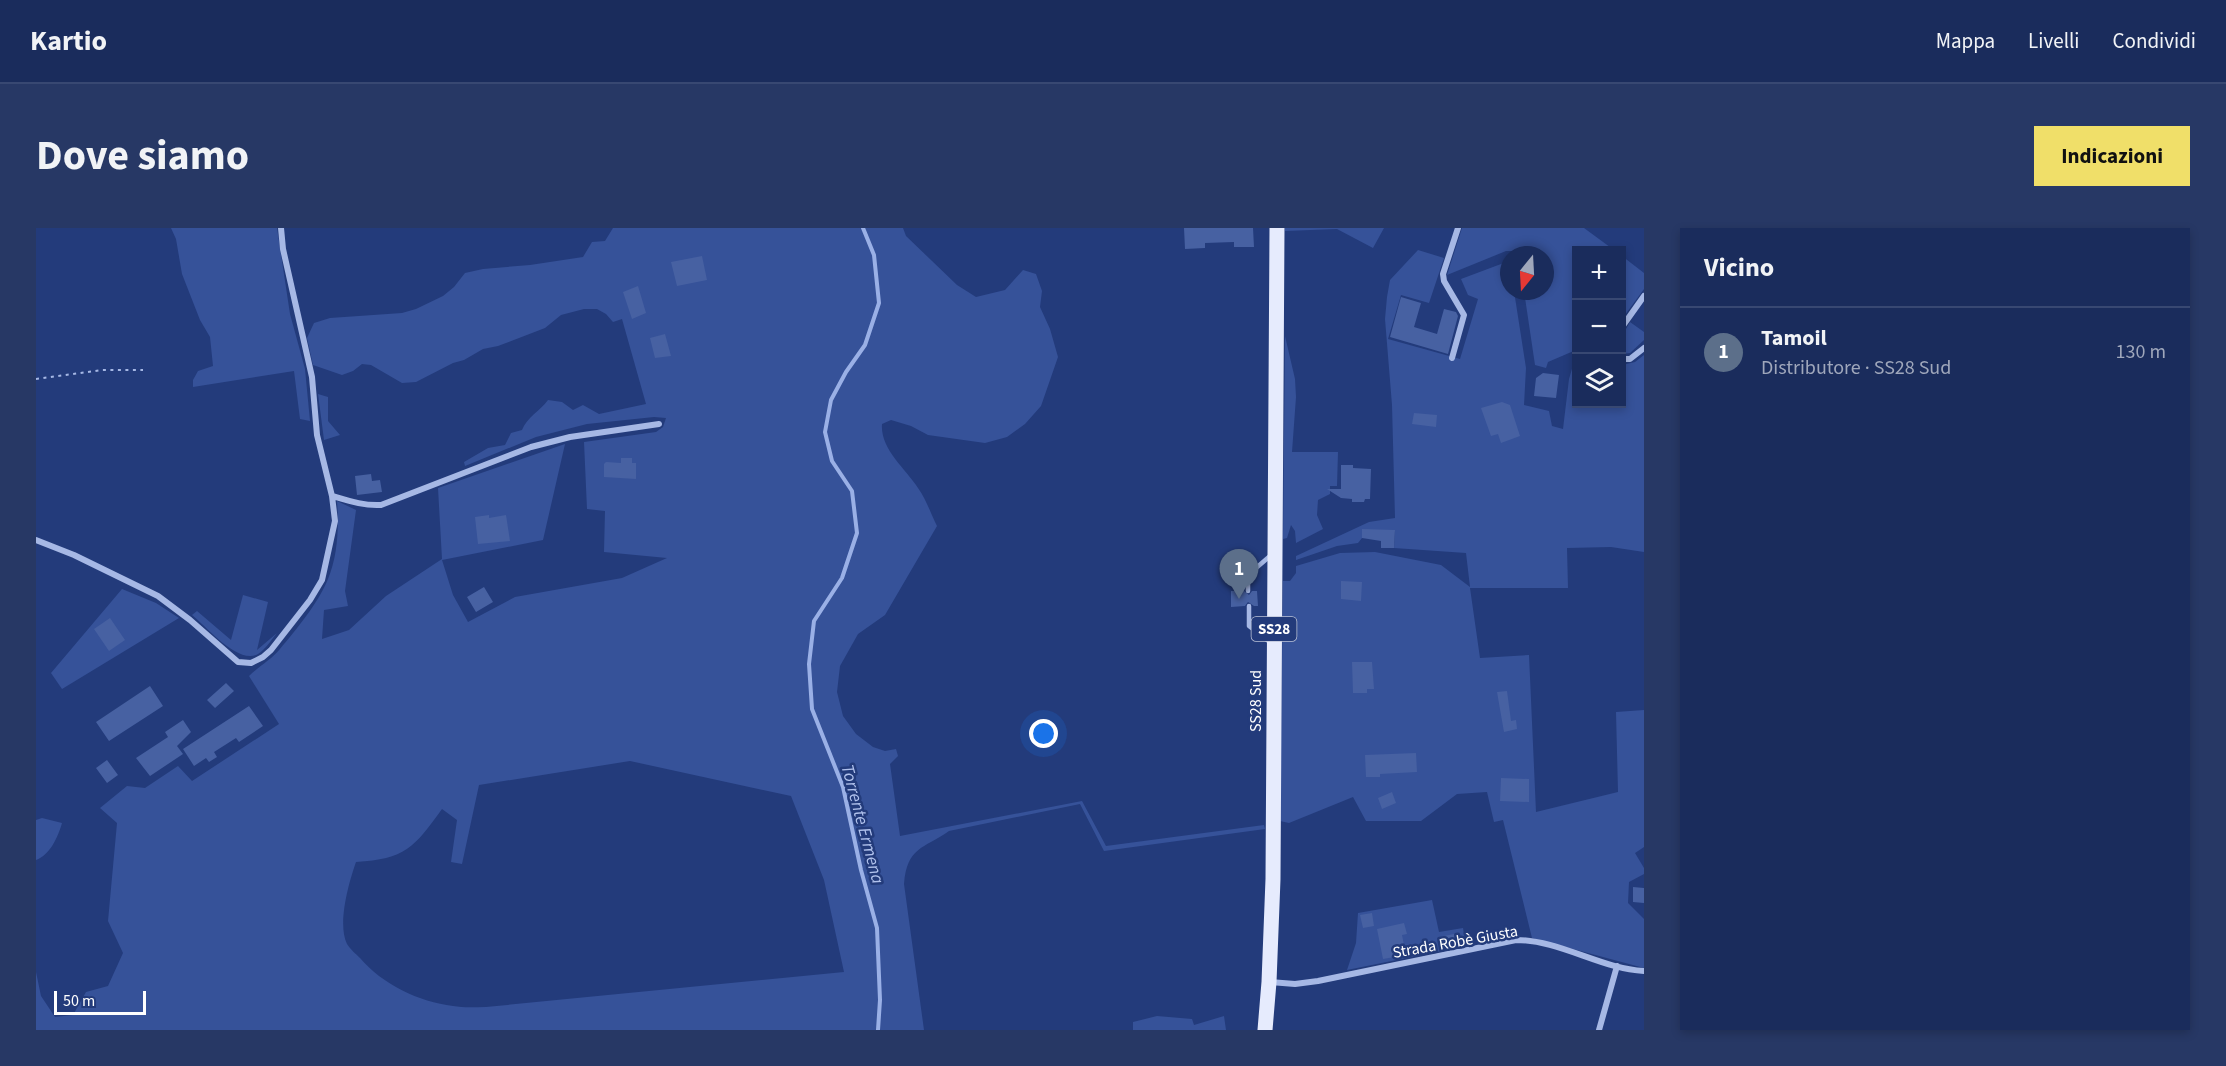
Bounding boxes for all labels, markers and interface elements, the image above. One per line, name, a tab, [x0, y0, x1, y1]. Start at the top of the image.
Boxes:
text: Kartio	[30, 21, 107, 61]
text: Mappa	[1936, 26, 1995, 56]
text: Livelli	[2028, 26, 2080, 56]
text: Condividi	[2113, 26, 2196, 56]
text: Dove siamo	[36, 126, 249, 186]
button: Indicazioni	[2034, 126, 2190, 186]
north arrow	[1500, 246, 1554, 300]
map controls	[1572, 246, 1626, 408]
button: +	[1572, 246, 1626, 300]
text: Vicino	[1704, 249, 1774, 286]
button: −	[1572, 300, 1626, 354]
text: Tamoil	[1761, 322, 1827, 354]
text: 1	[1718, 338, 1729, 366]
text: 130 m	[2116, 338, 2166, 366]
button: layers	[1572, 354, 1626, 408]
text: Distributore · SS28 Sud	[1761, 354, 1951, 382]
pin: 1	[1220, 550, 1258, 599]
road number: SS28	[1252, 617, 1296, 641]
street label: SS28 Sud	[1245, 670, 1267, 732]
your location	[1029, 719, 1058, 748]
water label: Torrente Ermena	[835, 762, 891, 887]
street label: Strada Robè Giusta	[1391, 920, 1519, 964]
scale bar	[54, 988, 146, 1016]
text: 50 m	[63, 990, 95, 1012]

